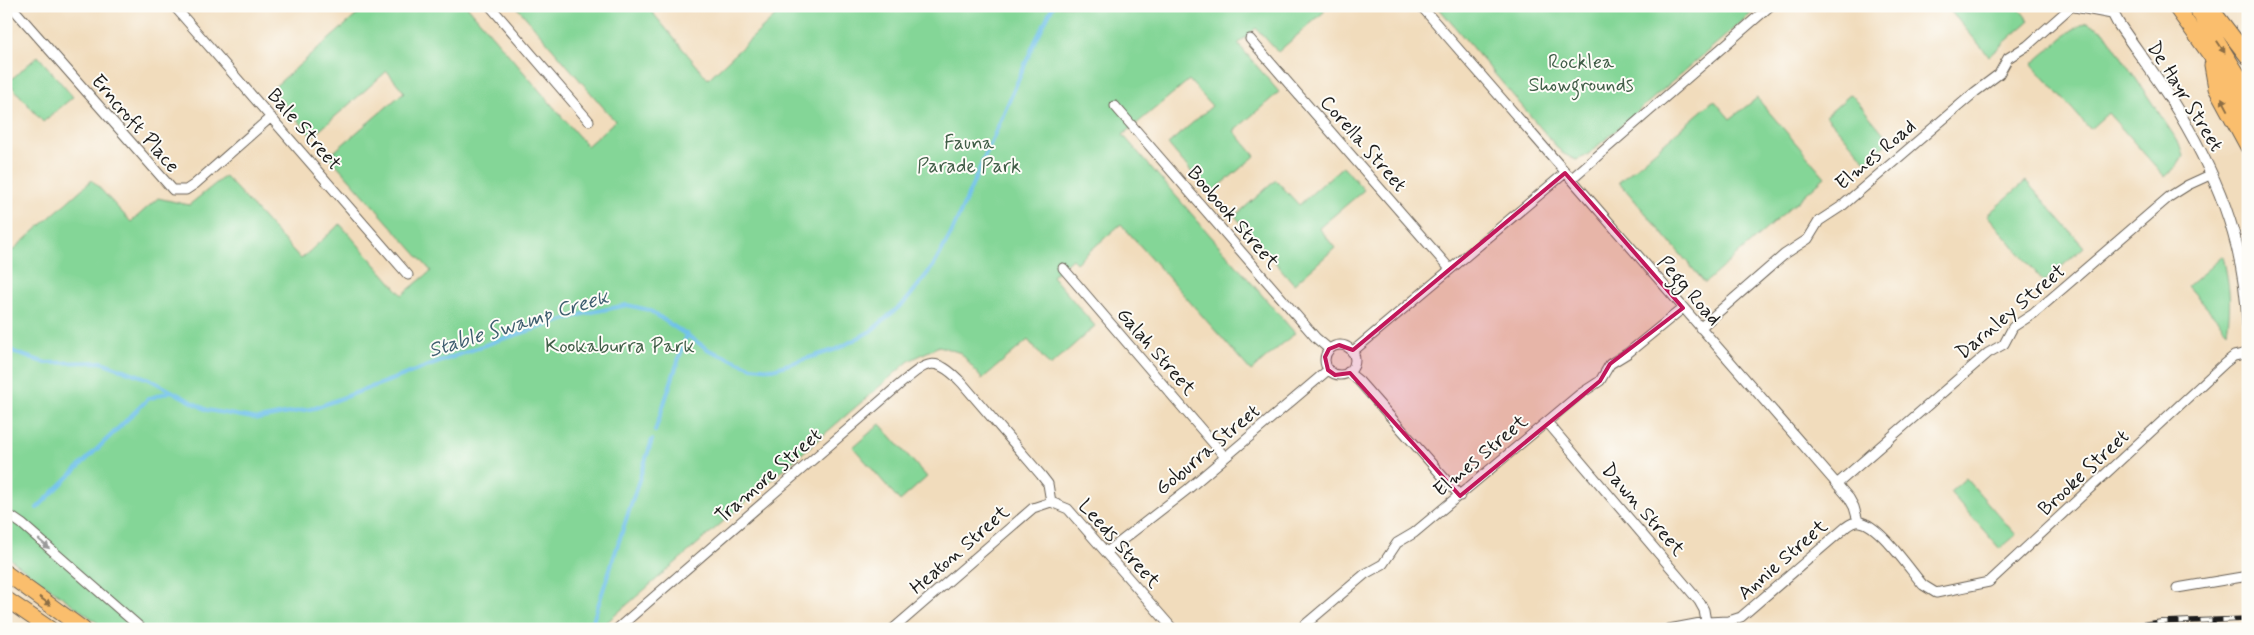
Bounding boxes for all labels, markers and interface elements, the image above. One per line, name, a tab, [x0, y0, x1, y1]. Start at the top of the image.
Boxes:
street label: De Hayr Street	[2140, 36, 2229, 157]
one-way arrow	[2217, 40, 2226, 54]
park label: Rocklea Showgrounds	[1528, 49, 1634, 101]
street label: Erncroft Place	[84, 69, 185, 179]
street label: Bale Street	[261, 83, 347, 177]
street label: Corella Street	[1313, 90, 1413, 198]
one-way arrow	[2221, 97, 2229, 112]
street label: Elmes Road	[1830, 113, 1922, 197]
park label: Fauna Parade Park	[917, 130, 1021, 180]
street label: Boobook Street	[1181, 161, 1285, 276]
street label: Pegg Road	[1649, 250, 1727, 333]
street label: Darnley Street	[1950, 258, 2072, 366]
water label: Stable Swamp Creek	[425, 283, 613, 365]
street label: Galah Street	[1110, 302, 1202, 402]
park label: Kookaburra Park	[545, 333, 695, 360]
street label: Goburra Street	[1150, 398, 1266, 502]
street label: Elmes Street	[1428, 409, 1534, 504]
street label: Tramore Street	[710, 422, 828, 530]
street label: Brooke Street	[2033, 424, 2135, 522]
street label: Dawn Street	[1595, 458, 1691, 563]
street label: Leeds Street	[1071, 493, 1166, 595]
street label: Heaton Street	[904, 499, 1016, 601]
street label: Annie Street	[1732, 513, 1834, 607]
one-way arrow	[38, 538, 51, 549]
one-way arrow	[38, 596, 52, 606]

